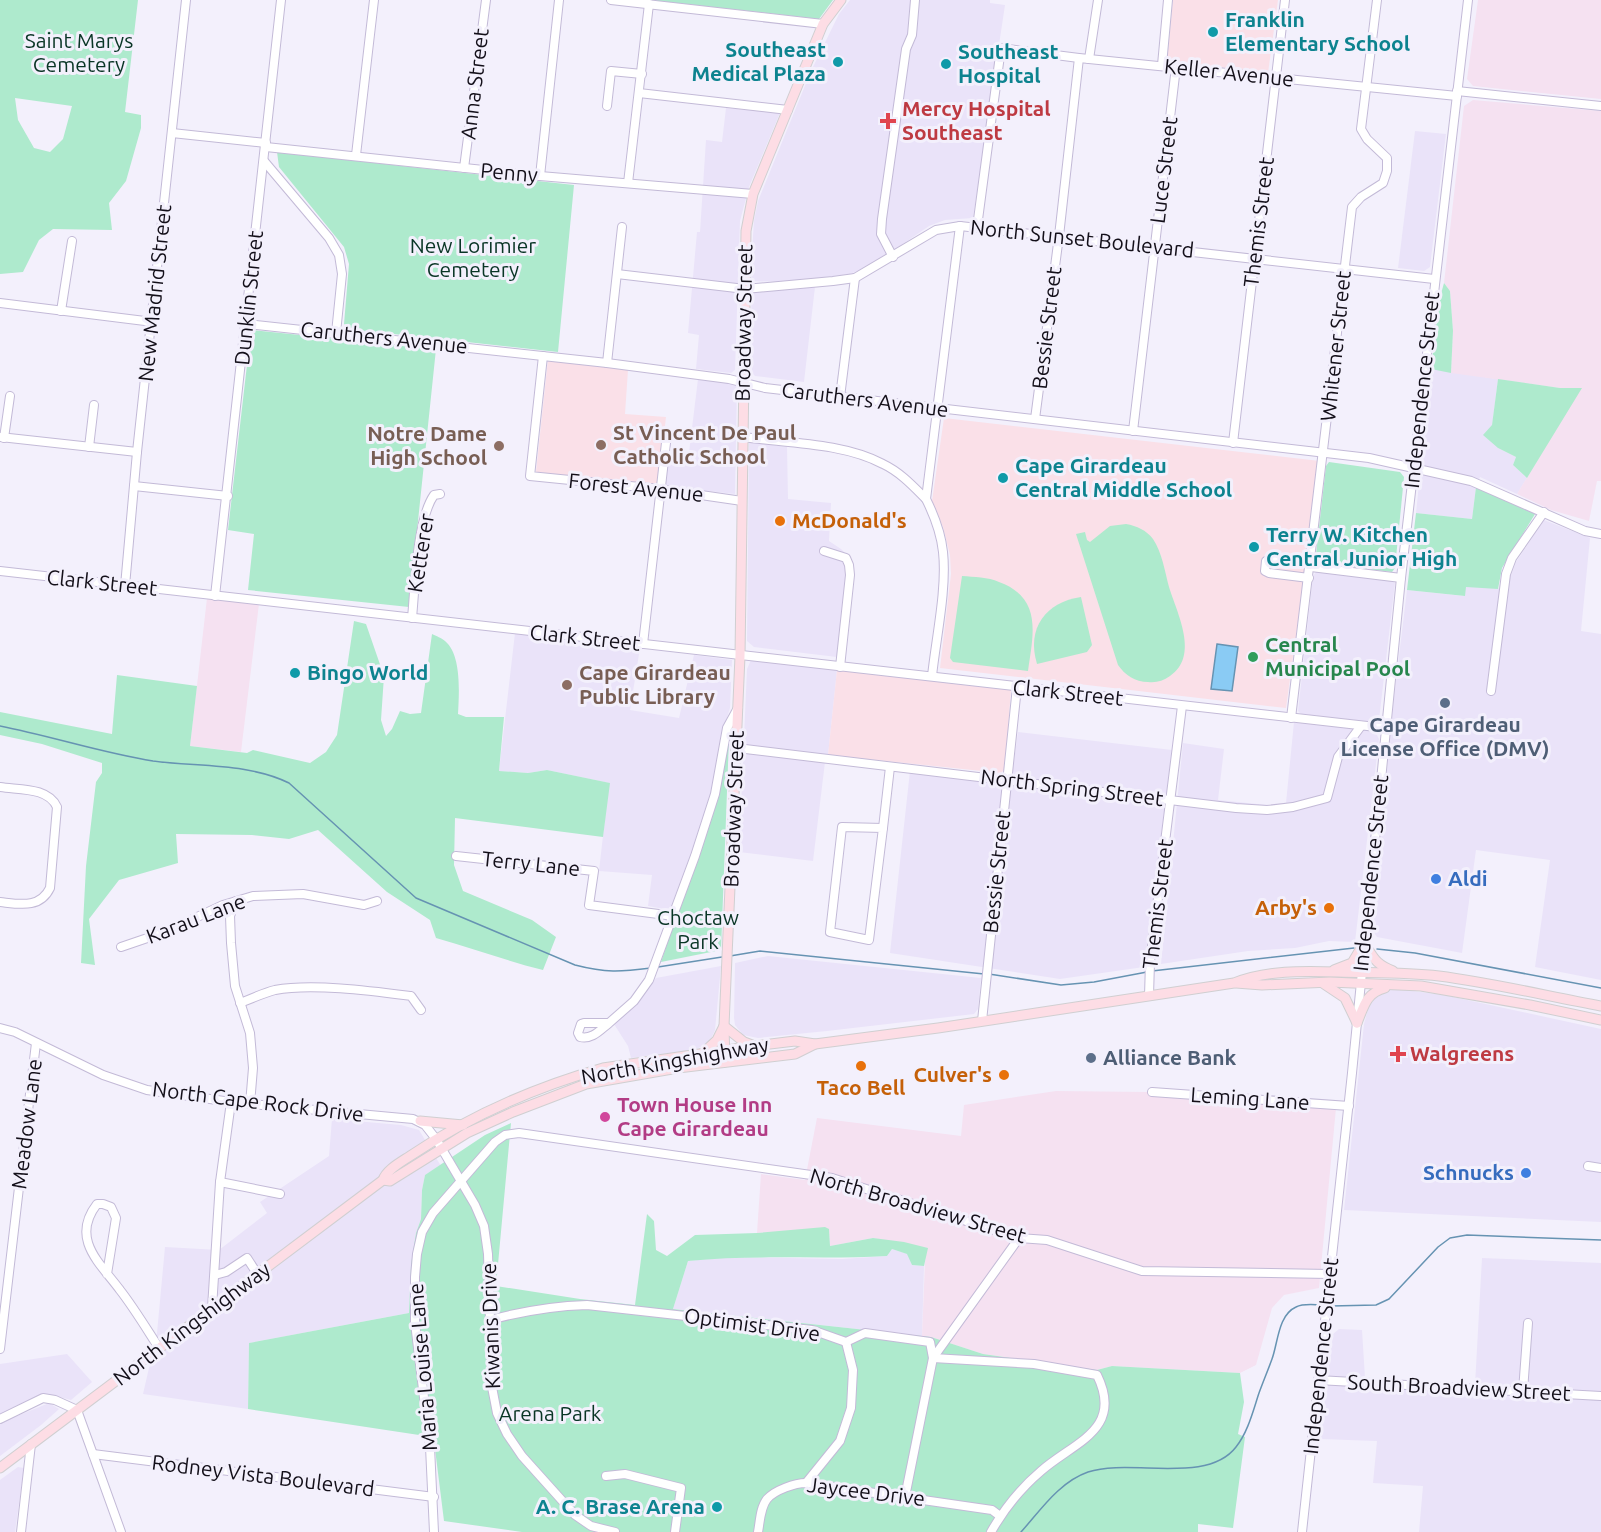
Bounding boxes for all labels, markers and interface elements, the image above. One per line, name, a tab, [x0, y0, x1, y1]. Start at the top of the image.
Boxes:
place label: Franklin Elementary School	[1225, 7, 1410, 55]
marker: Franklin Elementary School	[1206, 25, 1220, 39]
street label: Anna Street	[455, 27, 493, 141]
park label: Saint Marys Cemetery	[25, 28, 133, 76]
place label: Southeast Medical Plaza	[691, 37, 826, 85]
place label: Southeast Hospital	[958, 39, 1059, 87]
street label: Keller Avenue	[1163, 53, 1295, 91]
marker: Southeast Medical Plaza	[831, 55, 845, 69]
marker: Southeast Hospital	[939, 57, 953, 71]
place label: Mercy Hospital Southeast	[902, 96, 1051, 144]
marker: Mercy Hospital Southeast	[879, 112, 897, 130]
street label: Luce Street	[1145, 115, 1181, 225]
street label: Themis Street	[1238, 155, 1278, 288]
street label: Penny	[479, 158, 539, 186]
street label: New Madrid Street	[133, 203, 175, 383]
street label: North Sunset Boulevard	[969, 214, 1195, 262]
street label: Dunklin Street	[229, 229, 267, 367]
park label: New Lorimier Cemetery	[410, 233, 536, 281]
street label: Broadway Street	[730, 244, 756, 402]
street label: Bessie Street	[1027, 265, 1065, 391]
street label: Whitener Street	[1315, 269, 1355, 422]
street label: Independence Street	[1399, 290, 1443, 489]
street label: Caruthers Avenue	[299, 316, 469, 358]
street label: Caruthers Avenue	[780, 377, 950, 421]
place label: St Vincent De Paul Catholic School	[613, 420, 796, 468]
place label: Notre Dame High School	[367, 421, 487, 469]
marker: St Vincent De Paul Catholic School	[594, 438, 608, 452]
marker: Notre Dame High School	[492, 439, 506, 453]
place label: Cape Girardeau Central Middle School	[1015, 453, 1232, 501]
street label: Forest Avenue	[567, 468, 705, 506]
marker: Cape Girardeau Central Middle School	[996, 471, 1010, 485]
place label: McDonald's	[792, 508, 907, 532]
street label: Ketterer	[402, 512, 438, 594]
marker: McDonald's	[773, 514, 787, 528]
place label: Terry W. Kitchen Central Junior High	[1266, 522, 1457, 570]
marker: Terry W. Kitchen Central Junior High	[1247, 540, 1261, 554]
street label: Clark Street	[46, 564, 159, 600]
street label: Clark Street	[529, 619, 642, 655]
place label: Central Municipal Pool	[1265, 632, 1410, 680]
marker: Central Municipal Pool	[1246, 650, 1260, 664]
place label: Bingo World	[307, 660, 428, 684]
place label: Cape Girardeau Public Library	[579, 660, 731, 708]
marker: Bingo World	[288, 666, 302, 680]
street label: Clark Street	[1012, 674, 1125, 710]
marker: Cape Girardeau Public Library	[560, 678, 574, 692]
marker: Cape Girardeau License Office (DMV)	[1438, 696, 1452, 710]
place label: Cape Girardeau License Office (DMV)	[1340, 712, 1550, 760]
street label: Broadway Street	[718, 730, 748, 888]
street label: North Spring Street	[979, 764, 1165, 810]
street label: Independence Street	[1348, 773, 1392, 972]
street label: Bessie Street	[978, 809, 1014, 934]
street label: Themis Street	[1137, 837, 1177, 970]
street label: Terry Lane	[481, 846, 581, 880]
place label: Aldi	[1448, 866, 1488, 890]
marker: Aldi	[1429, 872, 1443, 886]
street label: Karau Lane	[143, 888, 249, 948]
place label: Arby's	[1255, 895, 1317, 919]
marker: Arby's	[1322, 901, 1336, 915]
park label: Choctaw Park	[657, 905, 739, 953]
street label: North Kingshighway	[579, 1032, 771, 1088]
place label: Walgreens	[1410, 1041, 1514, 1065]
place label: Alliance Bank	[1103, 1045, 1237, 1069]
marker: Walgreens	[1391, 1047, 1405, 1061]
marker: Alliance Bank	[1084, 1051, 1098, 1065]
street label: Meadow Lane	[6, 1057, 46, 1191]
marker: Taco Bell	[854, 1059, 868, 1073]
place label: Culver's	[914, 1062, 992, 1086]
marker: Culver's	[997, 1068, 1011, 1082]
place label: Taco Bell	[817, 1075, 905, 1099]
street label: North Cape Rock Drive	[151, 1076, 365, 1126]
street label: Leming Lane	[1190, 1082, 1310, 1114]
place label: Town House Inn Cape Girardeau	[617, 1092, 772, 1140]
marker: Town House Inn Cape Girardeau	[598, 1110, 612, 1124]
place label: Schnucks	[1423, 1160, 1514, 1184]
street label: North Broadview Street	[807, 1163, 1029, 1247]
marker: Schnucks	[1519, 1166, 1533, 1180]
street label: North Kingshighway	[108, 1256, 275, 1390]
street label: Independence Street	[1298, 1256, 1342, 1455]
street label: Kiwanis Drive	[476, 1263, 504, 1389]
street label: Maria Louise Lane	[403, 1282, 441, 1452]
street label: Optimist Drive	[683, 1303, 822, 1345]
street label: South Broadview Street	[1347, 1369, 1571, 1405]
park label: Arena Park	[499, 1401, 602, 1425]
street label: Rodney Vista Boulevard	[150, 1449, 376, 1501]
street label: Jaycee Drive	[806, 1472, 926, 1510]
place label: A. C. Brase Arena	[536, 1494, 705, 1518]
marker: A. C. Brase Arena	[710, 1500, 724, 1514]

